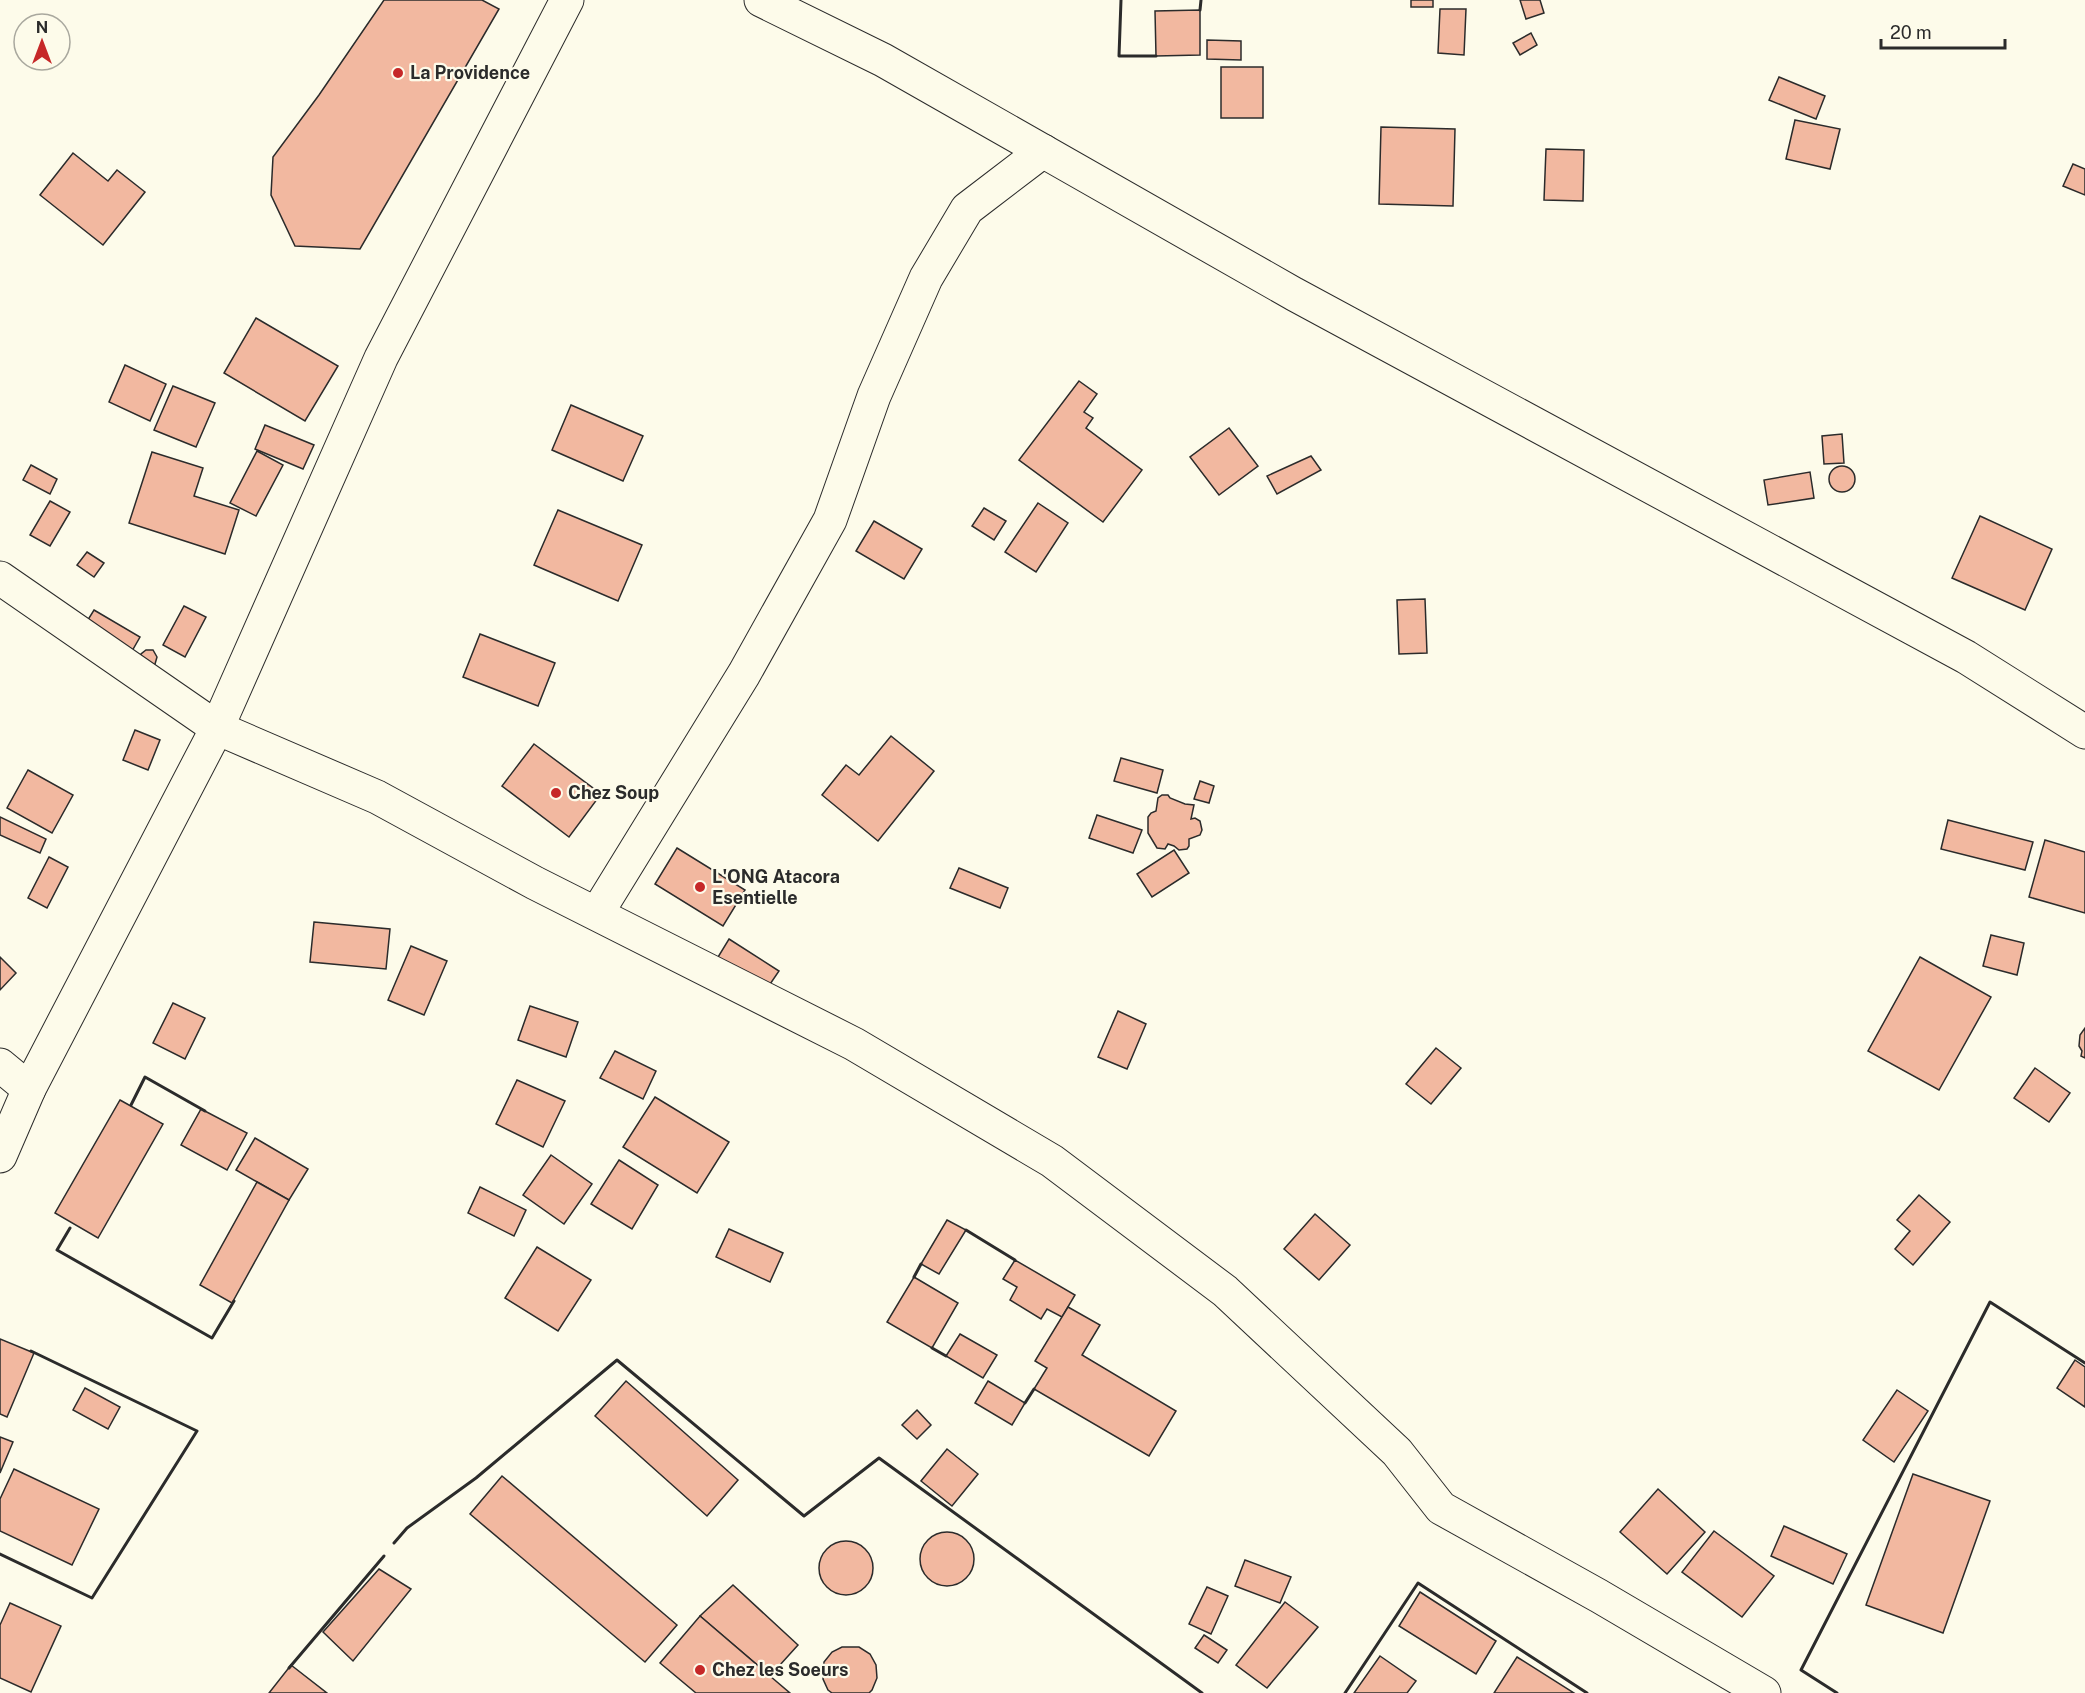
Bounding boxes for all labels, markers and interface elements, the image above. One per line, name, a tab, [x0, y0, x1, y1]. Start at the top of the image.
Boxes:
north arrow	[12, 12, 72, 72]
scale bar	[1881, 12, 2006, 50]
text: N	[36, 18, 48, 37]
text: 20 m	[1890, 22, 1932, 43]
place label: La Providence	[410, 62, 530, 83]
marker: La Providence	[391, 66, 405, 80]
place label: Chez Soup	[568, 782, 659, 803]
marker: Chez Soup	[549, 786, 563, 800]
place label: L'ONG Atacora Esentielle	[712, 866, 840, 908]
marker: L'ONG Atacora Esentielle	[693, 880, 707, 894]
place label: Chez les Soeurs	[712, 1659, 849, 1680]
marker: Chez les Soeurs	[693, 1663, 707, 1677]

